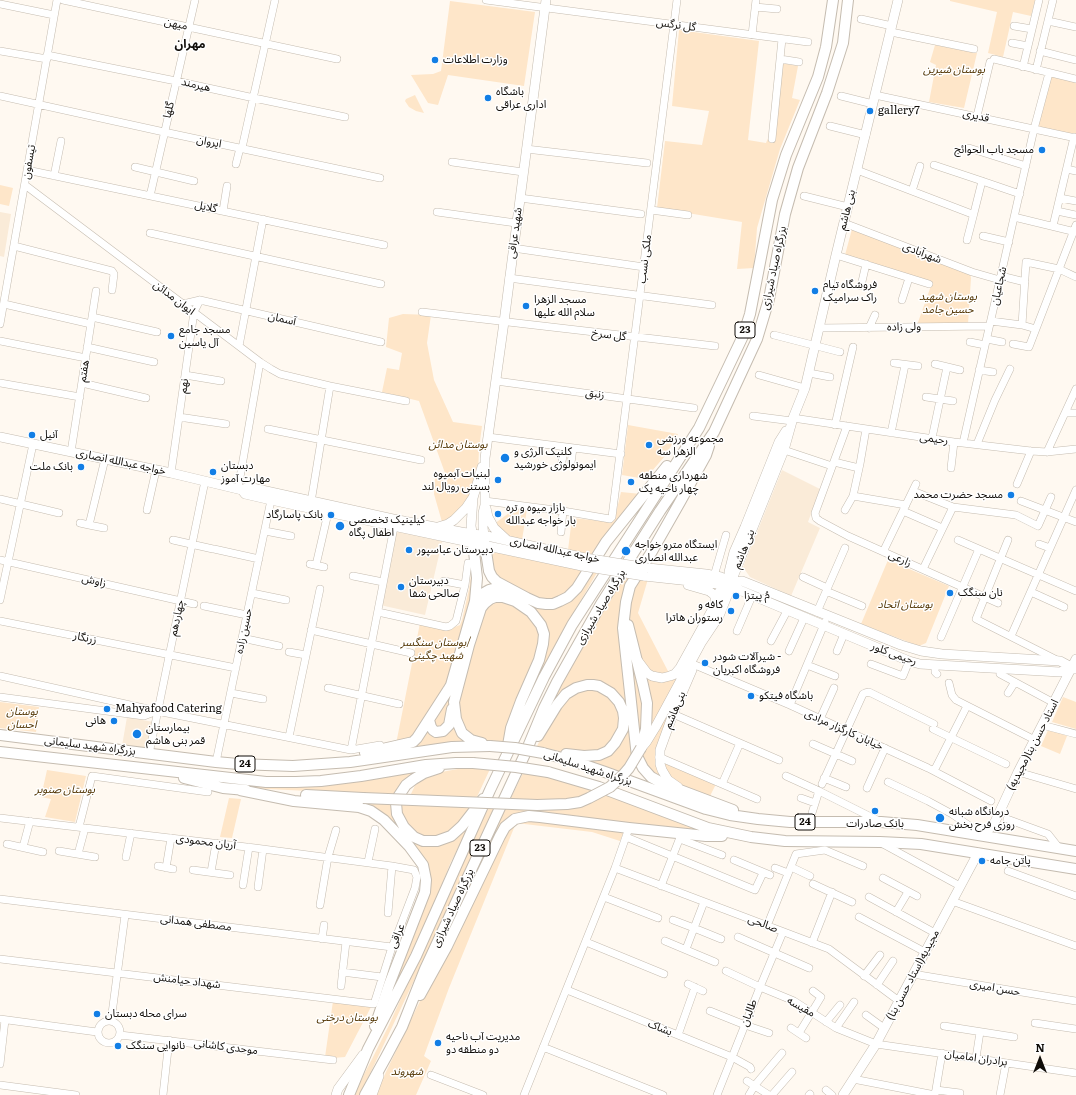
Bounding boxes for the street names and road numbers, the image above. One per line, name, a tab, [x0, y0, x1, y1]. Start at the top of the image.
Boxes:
street label: میهن	[163, 15, 189, 33]
street label: گل نرگس	[655, 16, 697, 34]
street label: هیرمند	[180, 75, 212, 95]
street label: گلها	[161, 100, 177, 120]
street label: قدیری	[962, 107, 990, 125]
street label: ایروان	[195, 133, 223, 151]
street label: تیسفون	[19, 144, 39, 180]
street label: بنی هاشم	[836, 188, 858, 232]
street label: گلایل	[194, 198, 218, 216]
street label: شهید عراقی	[505, 207, 525, 259]
street label: بزرگراه صیاد شیرازی	[759, 225, 789, 311]
street label: ملکی نسب	[635, 234, 655, 284]
street label: شهرآبادی	[901, 240, 943, 266]
street label: شجاعیان	[988, 265, 1010, 307]
street label: ایوان مدائن	[151, 278, 197, 318]
street label: آسمان	[267, 309, 297, 329]
street label: ولی زاده	[887, 320, 921, 334]
road number: 23	[735, 322, 755, 338]
street label: گل سرخ	[591, 326, 627, 344]
street label: هفتم	[76, 359, 92, 383]
street label: نهم	[176, 378, 192, 394]
street label: زنبق	[585, 386, 605, 402]
street label: رحیمی	[919, 430, 949, 448]
street label: خواجه عبدالله انصاری	[75, 446, 167, 478]
street label: بنی هاشم	[730, 527, 758, 571]
street label: خواجه عبدالله انصاری	[509, 534, 601, 566]
street label: زارعی	[886, 548, 914, 570]
street label: بزرگراه صیاد شیرازی	[573, 567, 629, 647]
street label: زاوش	[81, 572, 107, 590]
street label: چهاردهم	[167, 599, 187, 637]
street label: حسین زاده	[233, 607, 255, 655]
street label: زرنگار	[72, 629, 98, 647]
street label: رحیمی کلور	[869, 640, 919, 668]
street label: بنی‌هاشم	[661, 689, 689, 731]
street label: استاد حسن بنا(مجیدیه)	[1004, 697, 1062, 793]
street label: خیابان کارگزار مرادی	[803, 707, 885, 753]
street label: بزرگراه شهید سلیمانی	[44, 734, 136, 758]
street label: بزرگراه شهید سلیمانی	[542, 748, 634, 788]
road number: 24	[235, 756, 255, 772]
road number: 24	[795, 814, 815, 830]
street label: آریان محمودی	[175, 832, 237, 852]
road number: 23	[470, 840, 490, 856]
street label: بزرگراه صیاد شیرازی	[429, 867, 477, 949]
street label: مصطفی همدانی	[159, 912, 233, 934]
street label: صالحی	[746, 912, 780, 936]
street label: عراقی	[386, 922, 408, 950]
street label: مجیدیه(استاد حسن بنا)	[884, 927, 942, 1023]
street label: شهداد حیامنش	[153, 970, 221, 992]
street label: حسن امیری	[969, 977, 1021, 999]
street label: مقیسه	[785, 994, 817, 1020]
street label: طالبان	[738, 998, 760, 1028]
street label: بشاک	[646, 1017, 674, 1039]
street label: موحدی کاشانی	[193, 1037, 259, 1057]
street label: برادران امامیان	[944, 1047, 1008, 1069]

